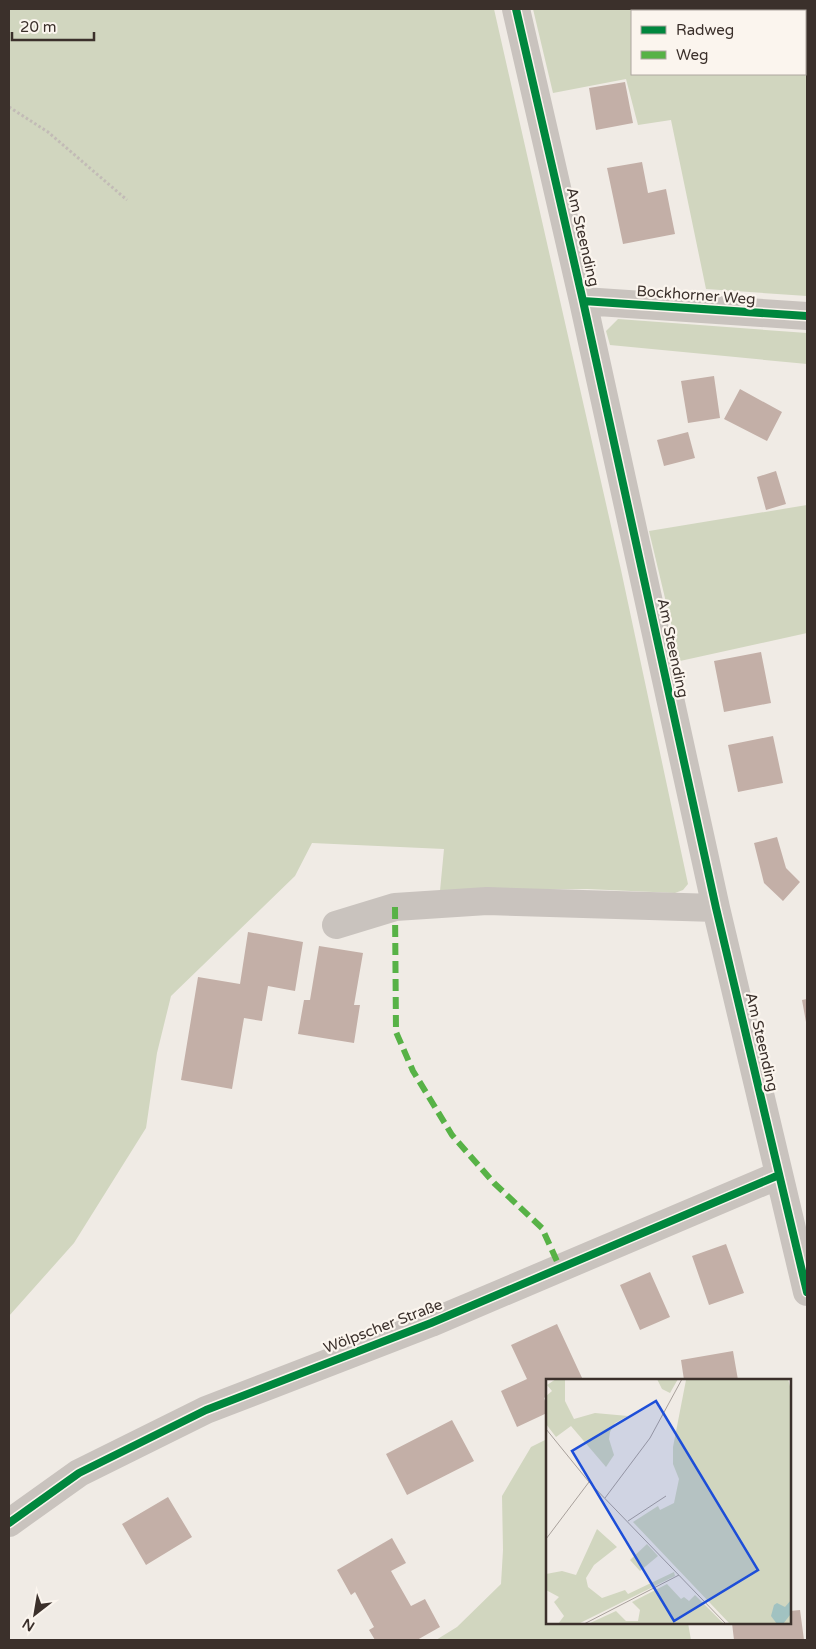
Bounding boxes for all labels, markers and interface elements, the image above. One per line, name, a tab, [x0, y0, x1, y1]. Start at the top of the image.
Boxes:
scale bar	[12, 10, 95, 42]
legend	[631, 10, 806, 75]
text: 20 m	[20, 18, 57, 36]
text: Radweg	[676, 21, 734, 39]
text: Weg	[676, 46, 708, 64]
street label: Am Steending	[563, 186, 603, 288]
street label: Bockhorner Weg	[636, 282, 756, 308]
street label: Am Steending	[654, 597, 692, 699]
street label: Am Steending	[742, 991, 782, 1093]
street label: Wölpscher Straße	[321, 1295, 445, 1357]
inset map	[546, 1379, 791, 1624]
north arrow	[10, 1589, 60, 1639]
text: N	[19, 1615, 38, 1635]

